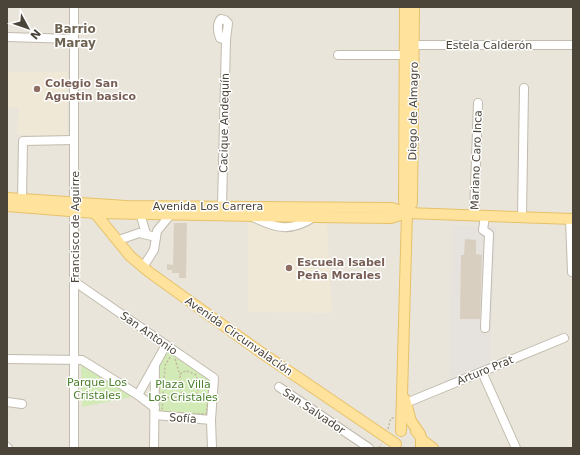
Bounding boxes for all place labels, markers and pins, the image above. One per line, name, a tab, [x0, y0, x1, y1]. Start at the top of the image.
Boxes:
place label: Colegio San Agustin basico	[45, 77, 137, 103]
marker: Colegio San Agustin basico	[32, 84, 42, 94]
place label: Escuela Isabel Peña Morales	[297, 256, 385, 282]
marker: Escuela Isabel Peña Morales	[284, 263, 294, 273]

